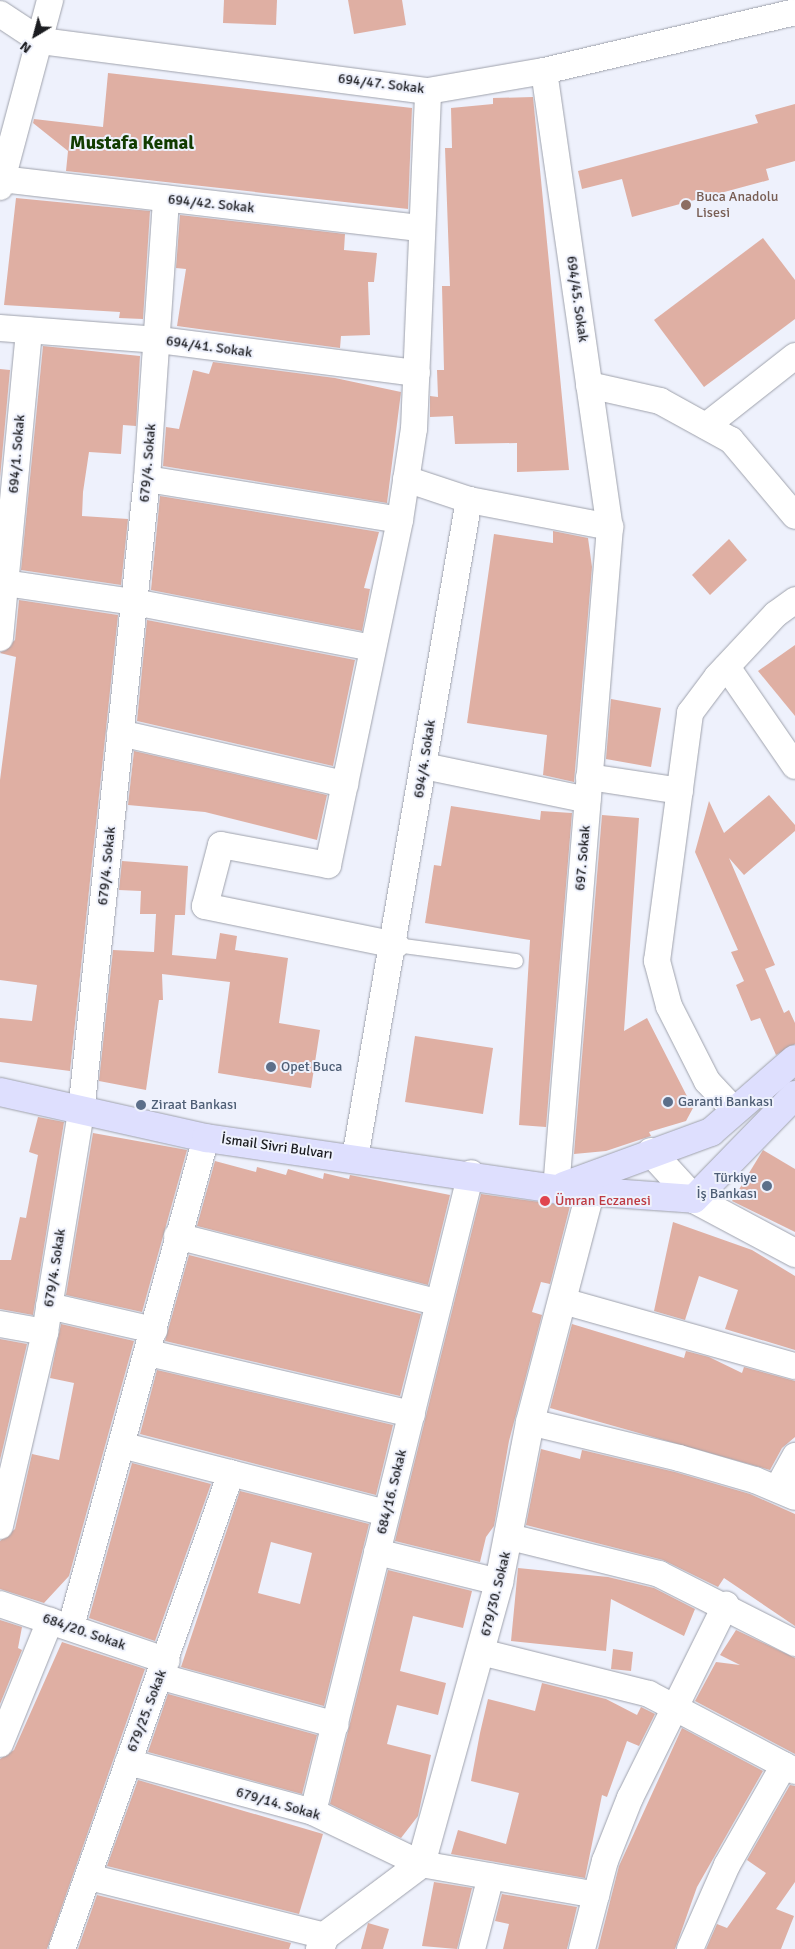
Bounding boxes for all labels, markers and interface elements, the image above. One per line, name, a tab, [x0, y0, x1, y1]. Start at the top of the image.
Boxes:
north arrow	[10, 10, 60, 60]
text: N	[17, 38, 35, 57]
street label: 694/47. Sokak	[337, 70, 425, 98]
district label: Mustafa Kemal	[70, 133, 194, 155]
place label: Buca Anadolu Lisesi	[696, 189, 778, 222]
street label: 694/42. Sokak	[167, 191, 255, 217]
marker: Buca Anadolu Lisesi	[680, 199, 692, 211]
street label: 694/45. Sokak	[563, 255, 591, 343]
street label: 694/41. Sokak	[165, 333, 253, 361]
street label: 694/1. Sokak	[5, 414, 29, 494]
street label: 679/4. Sokak	[136, 423, 160, 503]
street label: 694/4. Sokak	[411, 719, 439, 799]
street label: 697. Sokak	[572, 825, 594, 891]
street label: 679/4. Sokak	[95, 826, 119, 906]
place label: Opet Buca	[281, 1059, 342, 1075]
marker: Opet Buca	[265, 1061, 277, 1073]
place label: Garanti Bankası	[678, 1094, 773, 1110]
marker: Garanti Bankası	[662, 1096, 674, 1108]
place label: Ziraat Bankası	[151, 1097, 237, 1113]
marker: Ziraat Bankası	[135, 1099, 147, 1111]
street label: İsmail Sivri Bulvarı	[220, 1131, 334, 1163]
place label: Türkiye İş Bankası	[696, 1170, 757, 1202]
marker: Türkiye İş Bankası	[761, 1180, 773, 1192]
place label: Ümran Eczanesi	[555, 1193, 651, 1209]
marker: Ümran Eczanesi	[539, 1195, 551, 1207]
street label: 679/4. Sokak	[41, 1228, 69, 1308]
street label: 684/16. Sokak	[373, 1448, 411, 1536]
street label: 679/30. Sokak	[477, 1550, 515, 1638]
street label: 684/20. Sokak	[40, 1610, 128, 1654]
street label: 679/25. Sokak	[124, 1668, 170, 1754]
street label: 679/14. Sokak	[234, 1784, 322, 1824]

